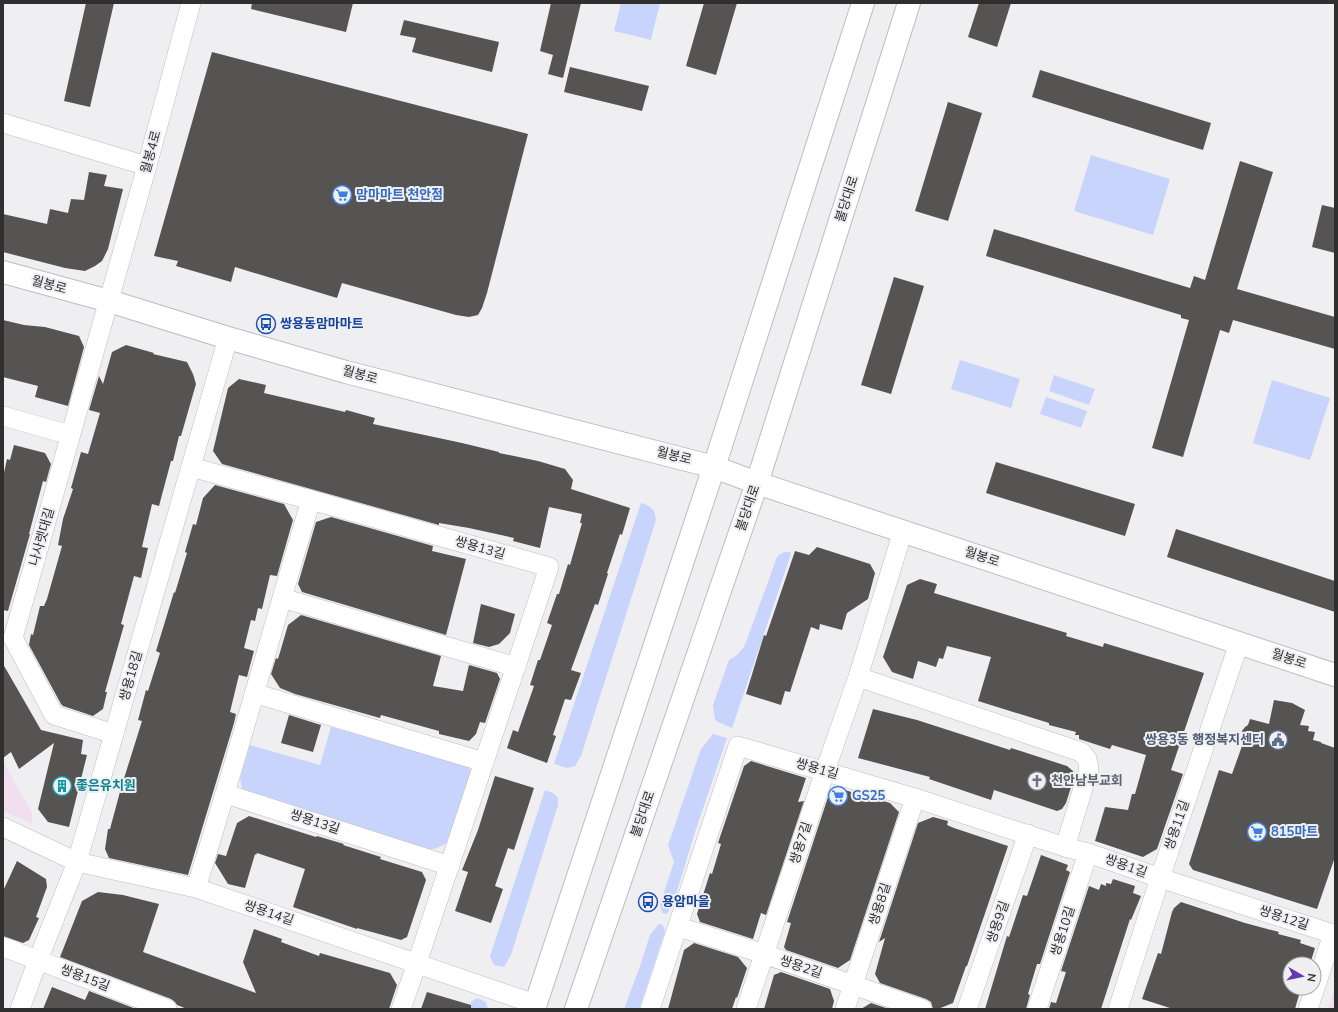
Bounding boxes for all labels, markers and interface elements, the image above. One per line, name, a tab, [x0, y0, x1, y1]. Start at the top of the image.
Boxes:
street label: 월봉4로	[137, 129, 165, 175]
street label: 불당대로	[831, 173, 863, 225]
supermarket icon: 맘마마트 천안점	[331, 184, 353, 206]
place label: 맘마마트 천안점	[356, 186, 443, 204]
street label: 월봉로	[29, 272, 69, 298]
bus stop icon: 쌍용동맘마마트	[255, 313, 277, 335]
place label: 쌍용동맘마마트	[280, 315, 364, 333]
street label: 월봉로	[340, 362, 380, 388]
street label: 월봉로	[654, 443, 694, 469]
street label: 불당대로	[732, 482, 764, 534]
street label: 나사렛대길	[25, 506, 59, 568]
street label: 쌍용13길	[453, 532, 507, 564]
street label: 월봉로	[962, 543, 1002, 571]
street label: 월봉로	[1269, 645, 1309, 673]
street label: 쌍용18길	[115, 649, 147, 703]
public building icon: 쌍용3동 행정복지센터	[1267, 729, 1289, 751]
place label: 쌍용3동 행정복지센터	[1145, 731, 1264, 749]
street label: 쌍용1길	[794, 754, 840, 784]
church icon: 천안남부교회	[1026, 770, 1048, 792]
place label: 천안남부교회	[1051, 772, 1123, 790]
building icon: 좋은유치원	[51, 775, 73, 797]
place label: 좋은유치원	[76, 777, 136, 795]
supermarket icon: GS25	[827, 785, 849, 807]
place label: GS25	[852, 787, 886, 805]
street label: 불당대로	[627, 788, 659, 840]
street label: 쌍용11길	[1160, 798, 1194, 852]
street label: 쌍용13길	[288, 805, 342, 839]
street label: 쌍용7길	[786, 819, 816, 867]
supermarket icon: 815마트	[1246, 821, 1268, 843]
place label: 815마트	[1271, 823, 1318, 841]
street label: 쌍용1길	[1102, 850, 1150, 882]
street label: 쌍용8길	[865, 880, 895, 928]
bus stop icon: 용암마을	[637, 891, 659, 913]
place label: 용암마을	[662, 893, 710, 911]
street label: 쌍용14길	[242, 896, 296, 930]
street label: 쌍용9길	[982, 898, 1014, 946]
street label: 쌍용12길	[1257, 901, 1311, 935]
street label: 쌍용10길	[1046, 904, 1080, 958]
street label: 쌍용2길	[777, 951, 825, 983]
north arrow	[1282, 956, 1322, 996]
street label: 쌍용15길	[58, 960, 112, 996]
text: N	[1303, 972, 1319, 983]

